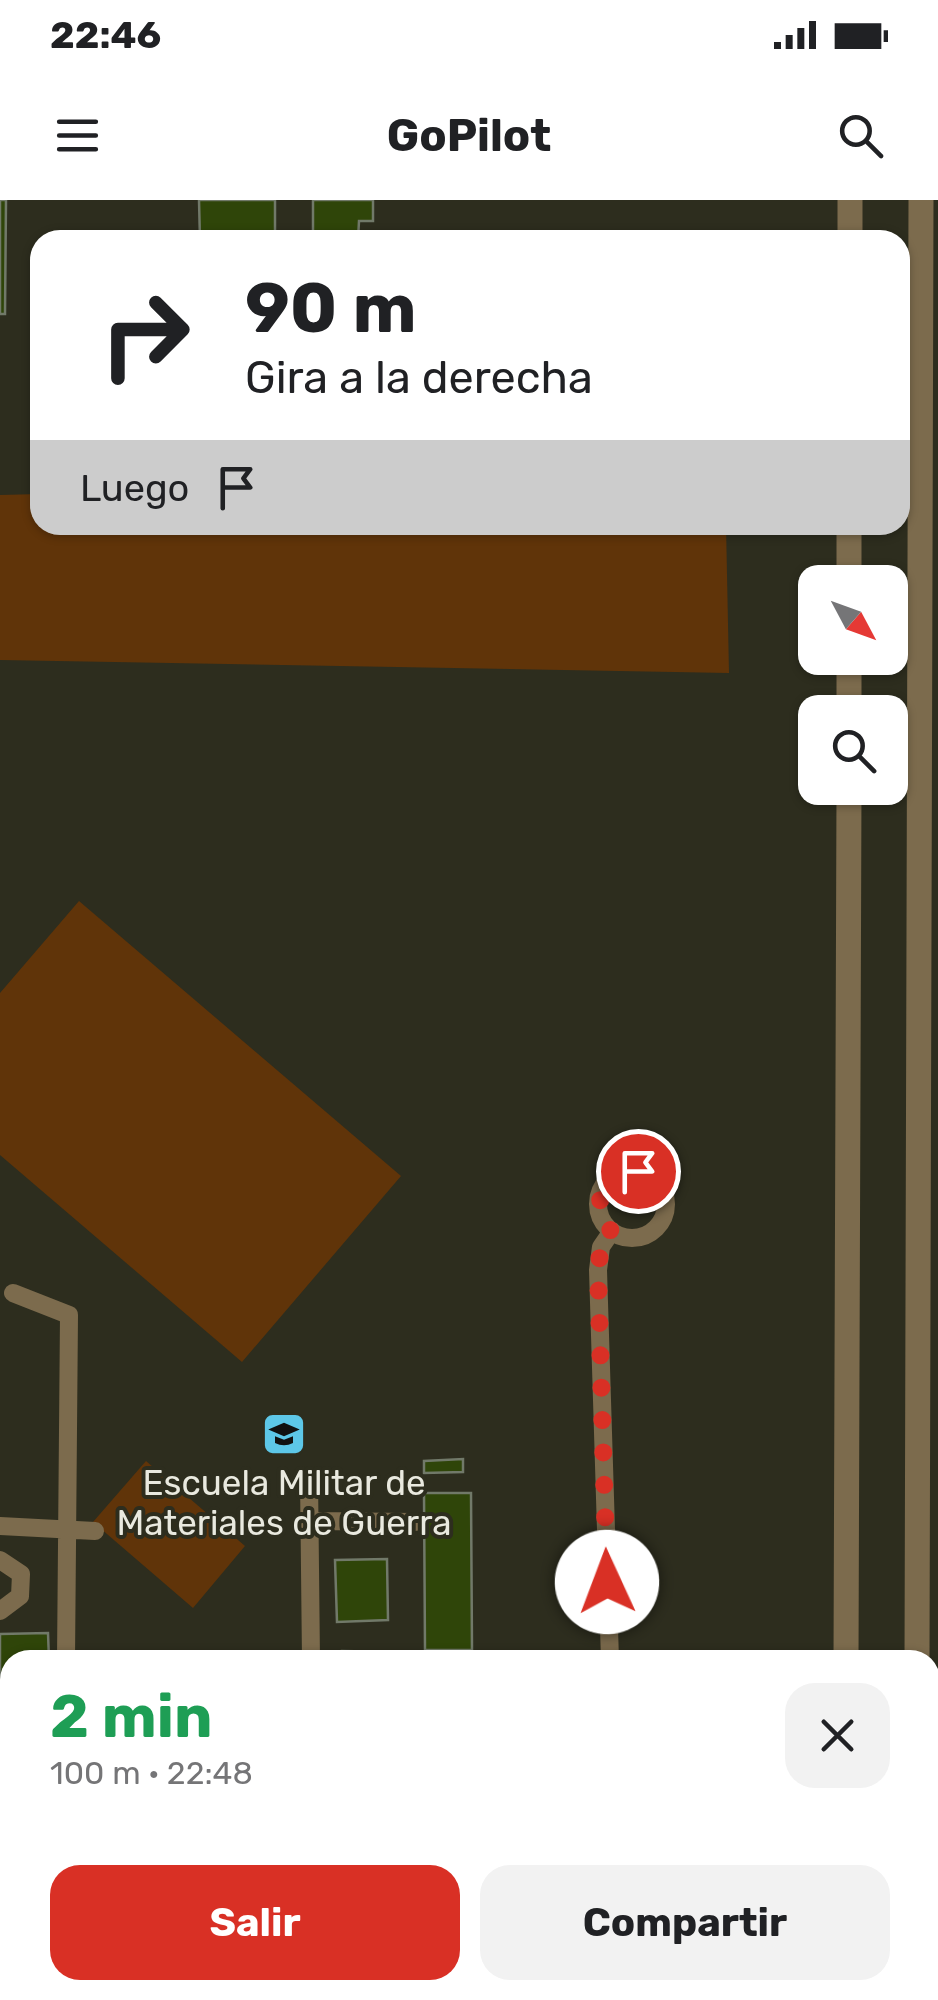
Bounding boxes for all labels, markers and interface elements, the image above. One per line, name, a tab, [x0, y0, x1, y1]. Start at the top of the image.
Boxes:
text: 22:46	[50, 12, 161, 58]
icon: menu	[50, 108, 105, 163]
icon: search	[833, 108, 888, 163]
text: GoPilot	[387, 109, 551, 162]
text: 90 m	[245, 267, 417, 350]
icon: right	[80, 270, 210, 400]
text: Gira a la derecha	[245, 351, 593, 404]
icon: arrive	[209, 460, 264, 515]
text: Luego	[80, 465, 189, 511]
north arrow	[798, 565, 908, 675]
map controls	[798, 565, 908, 805]
button: search	[798, 695, 908, 805]
pin	[596, 1129, 681, 1214]
icon: arrive	[611, 1144, 666, 1199]
school or university icon: Escuela Militar de Materiales de Guerra	[261, 1411, 307, 1457]
place label: Escuela Militar de Materiales de Guerra	[117, 1462, 452, 1544]
position arrow	[555, 1530, 659, 1634]
text: 2 min	[50, 1681, 212, 1752]
button: close	[785, 1683, 890, 1788]
text: 100 m · 22:48	[50, 1754, 253, 1792]
button: Salir	[50, 1865, 460, 1980]
button: Compartir	[480, 1865, 890, 1980]

